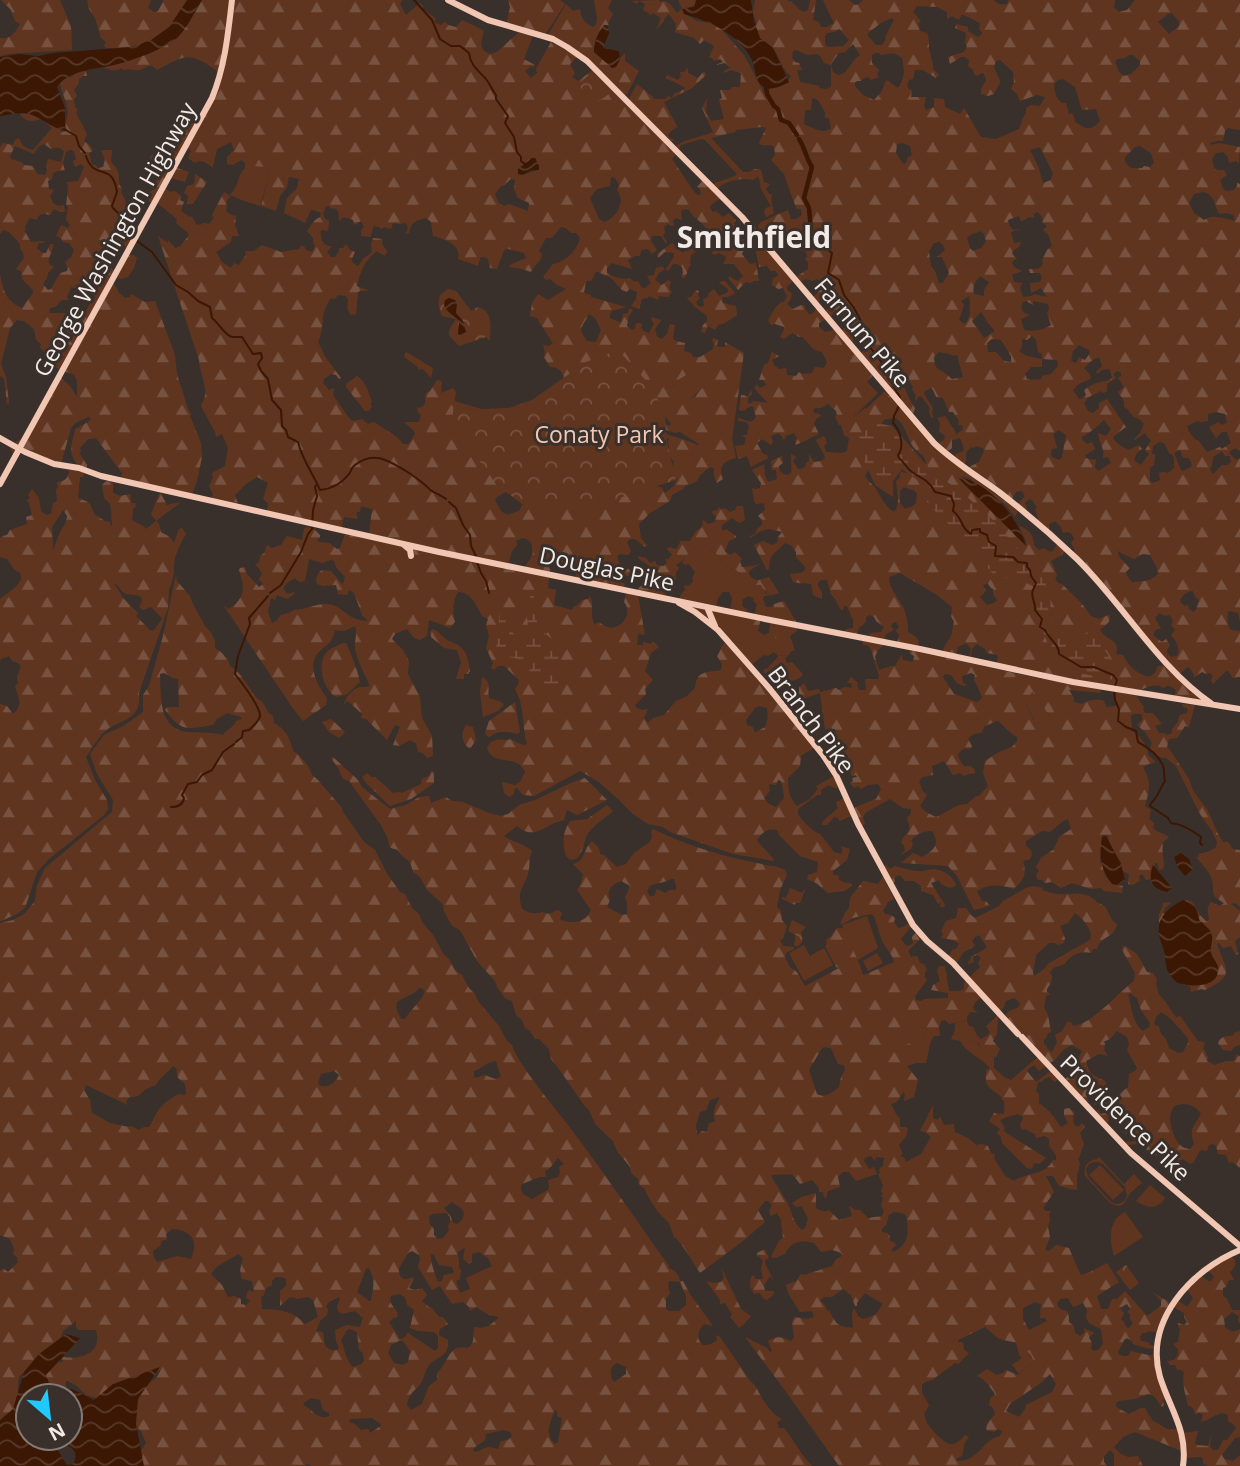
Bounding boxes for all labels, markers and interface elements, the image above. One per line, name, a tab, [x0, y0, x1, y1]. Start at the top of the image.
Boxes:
street label: George Washington Highway	[25, 96, 203, 382]
district label: Smithfield	[677, 216, 831, 257]
street label: Farnum Pike	[808, 270, 918, 394]
park label: Conaty Park	[534, 418, 664, 450]
street label: Douglas Pike	[537, 538, 677, 598]
street label: Branch Pike	[761, 659, 863, 779]
street label: Providence Pike	[1054, 1046, 1198, 1188]
north arrow	[14, 1382, 84, 1452]
text: N	[44, 1417, 70, 1447]

